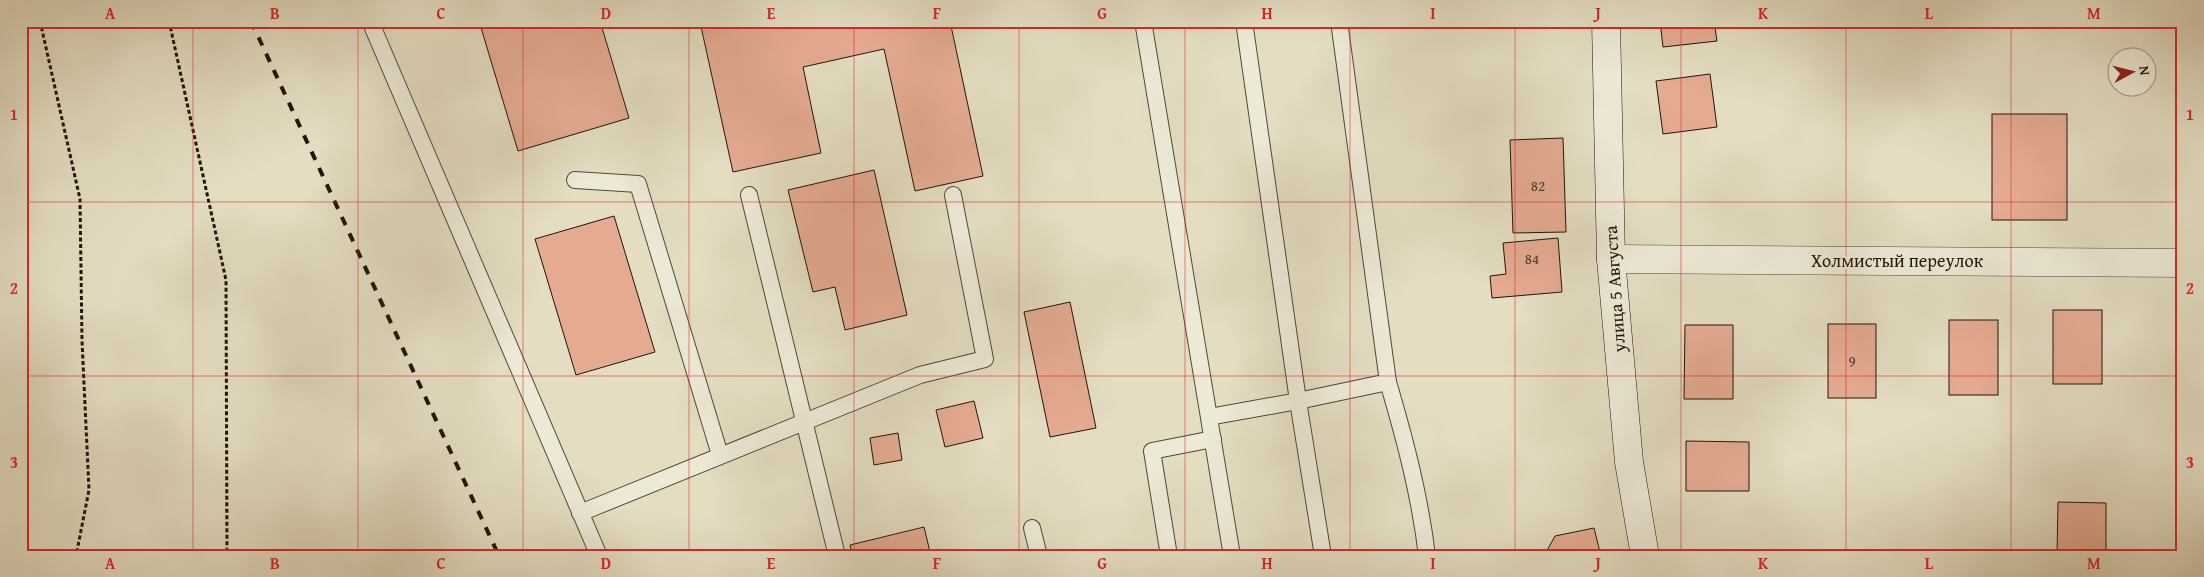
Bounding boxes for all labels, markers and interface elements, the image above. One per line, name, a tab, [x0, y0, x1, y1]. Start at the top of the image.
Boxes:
text: A	[105, 1, 116, 25]
text: B	[270, 1, 280, 25]
text: C	[436, 1, 446, 25]
text: D	[601, 1, 611, 25]
text: E	[767, 1, 776, 25]
text: F	[933, 1, 941, 25]
text: G	[1097, 1, 1107, 25]
text: H	[1261, 1, 1273, 25]
text: I	[1430, 1, 1436, 25]
text: J	[1592, 1, 1601, 25]
text: K	[1758, 1, 1769, 25]
text: L	[1925, 1, 1934, 25]
text: M	[2087, 1, 2101, 25]
north arrow	[2106, 48, 2156, 98]
text: N	[2134, 65, 2155, 77]
text: 1	[10, 102, 18, 126]
text: 1	[2186, 102, 2194, 126]
house number: 82	[1531, 175, 1545, 196]
street label: улица 5 Августа	[1597, 224, 1632, 354]
street label: Холмистый переулок	[1811, 247, 1984, 274]
house number: 84	[1525, 248, 1539, 269]
text: 2	[10, 276, 18, 300]
text: 2	[2186, 276, 2194, 300]
house number: 9	[1848, 350, 1856, 371]
text: 3	[10, 450, 18, 474]
text: 3	[2186, 450, 2194, 474]
text: A	[105, 551, 116, 575]
text: B	[270, 551, 280, 575]
text: C	[436, 551, 446, 575]
text: D	[601, 551, 611, 575]
text: E	[767, 551, 776, 575]
text: F	[933, 551, 941, 575]
text: G	[1097, 551, 1107, 575]
text: H	[1261, 551, 1273, 575]
text: I	[1430, 551, 1436, 575]
text: J	[1592, 551, 1601, 575]
text: K	[1758, 551, 1769, 575]
text: L	[1925, 551, 1934, 575]
text: M	[2087, 551, 2101, 575]

